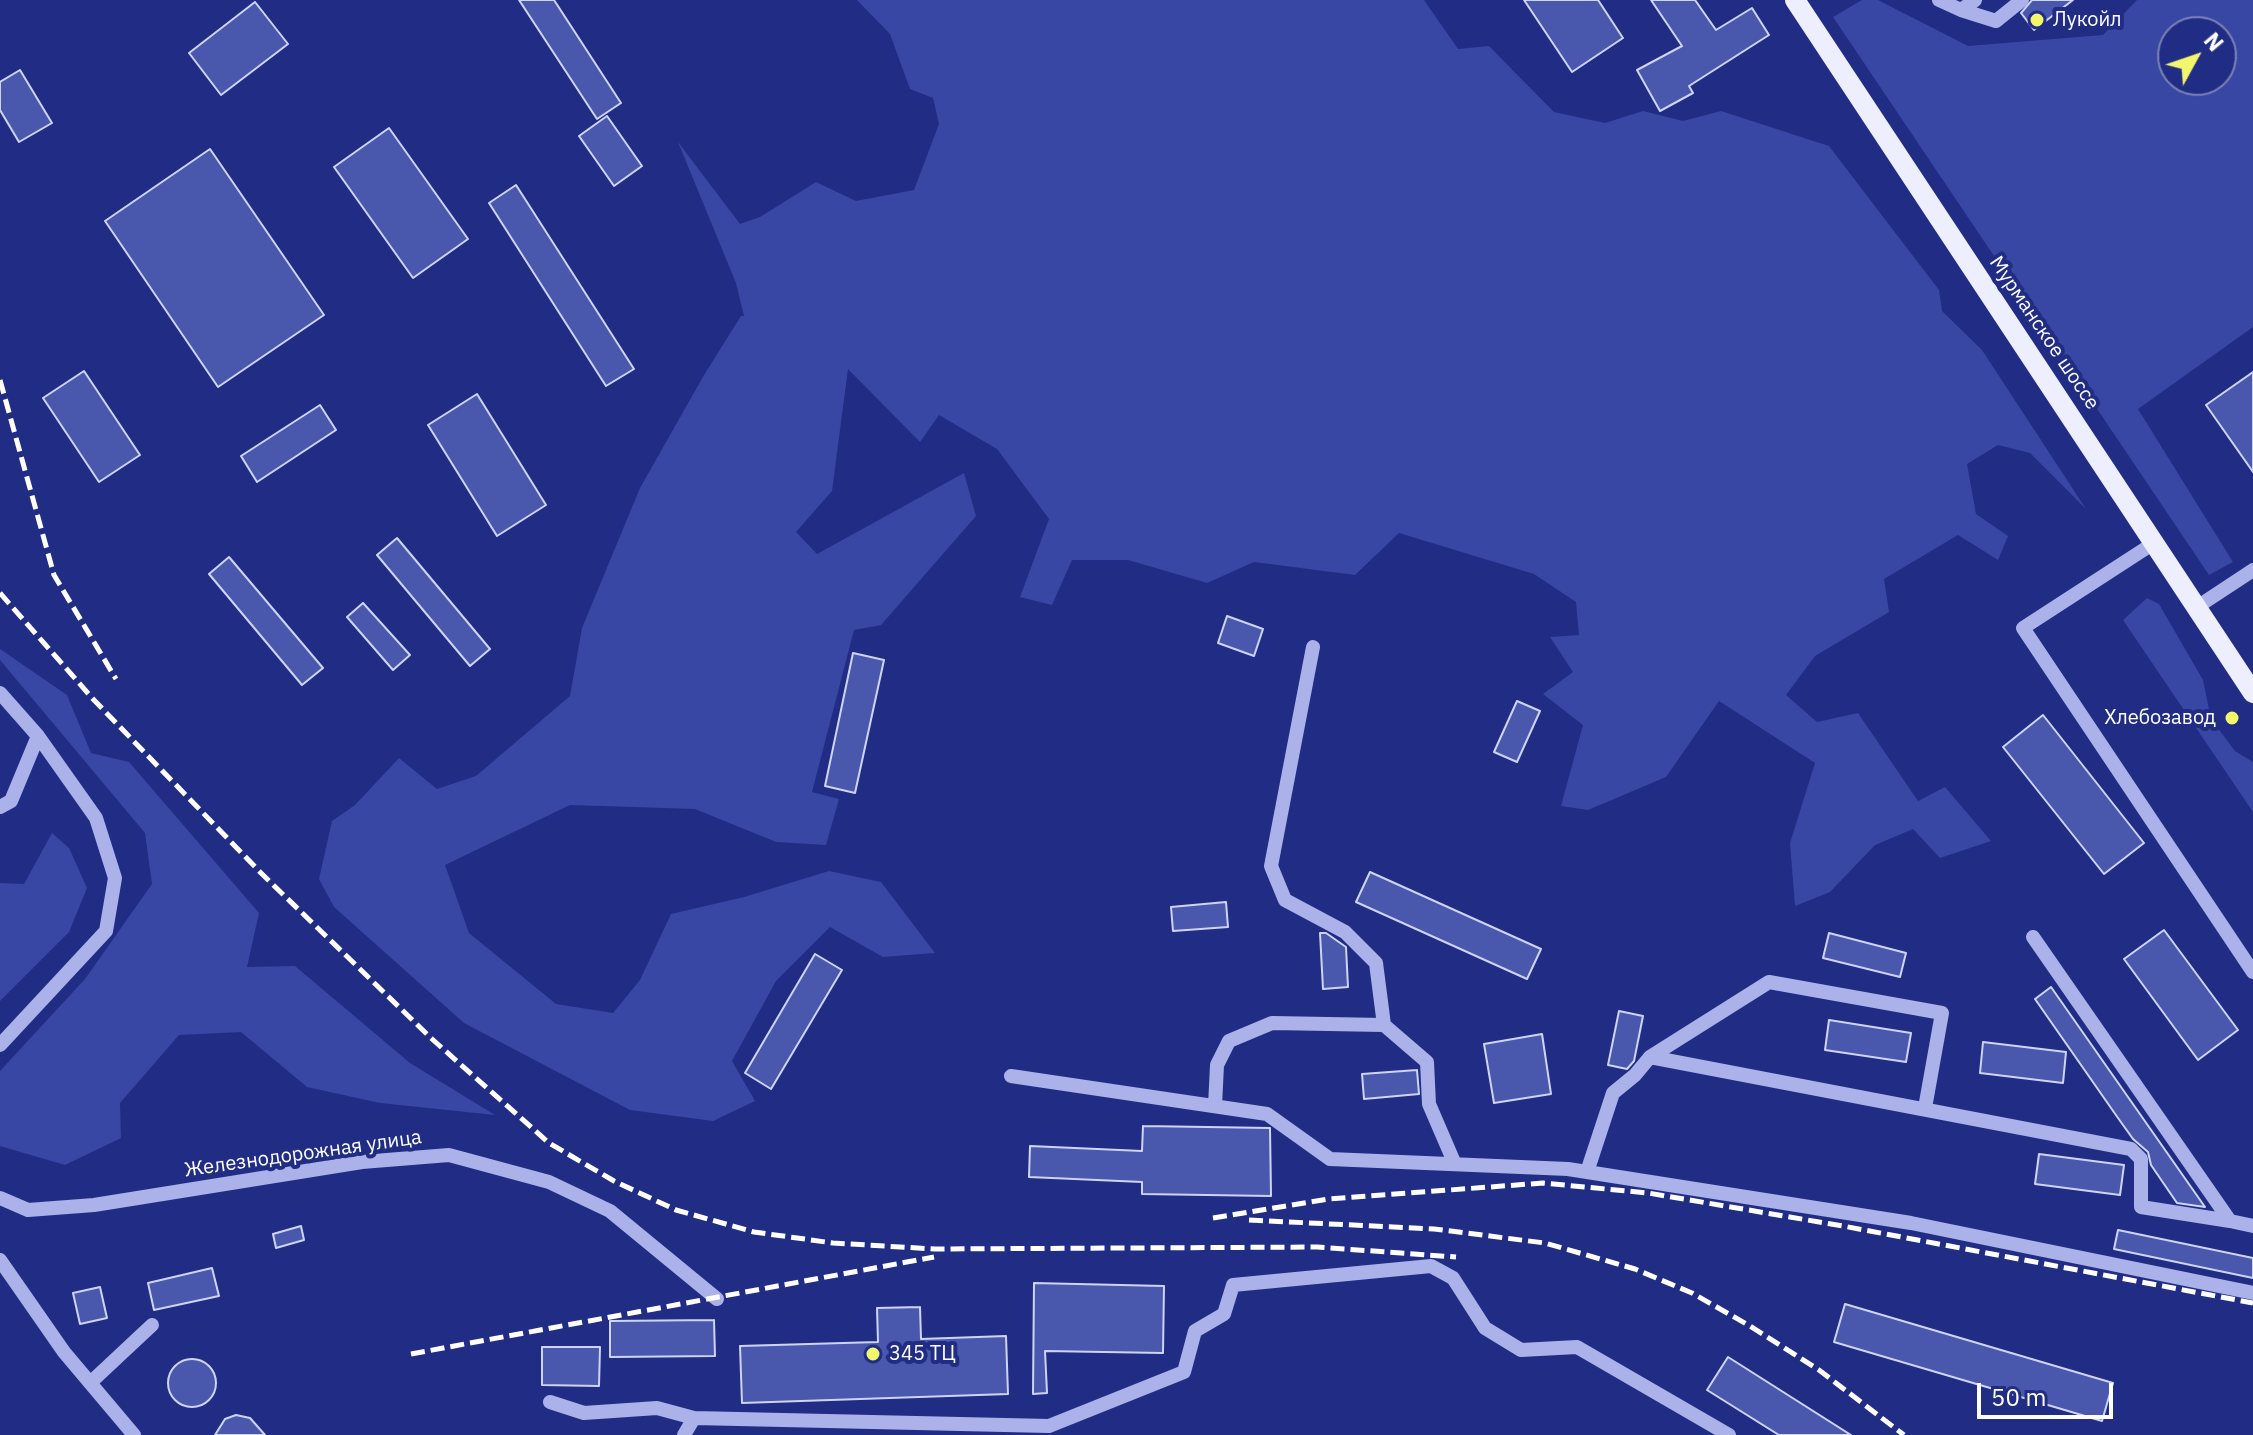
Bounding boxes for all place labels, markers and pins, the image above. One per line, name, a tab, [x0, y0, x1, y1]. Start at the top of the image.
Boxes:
place label: Лукойл	[2053, 8, 2122, 32]
marker: Лукойл	[2028, 11, 2046, 29]
place label: Хлебозавод	[2104, 706, 2216, 730]
marker: Хлебозавод	[2223, 709, 2241, 727]
place label: 345 ТЦ	[889, 1342, 956, 1366]
marker: 345 ТЦ	[864, 1345, 882, 1363]

